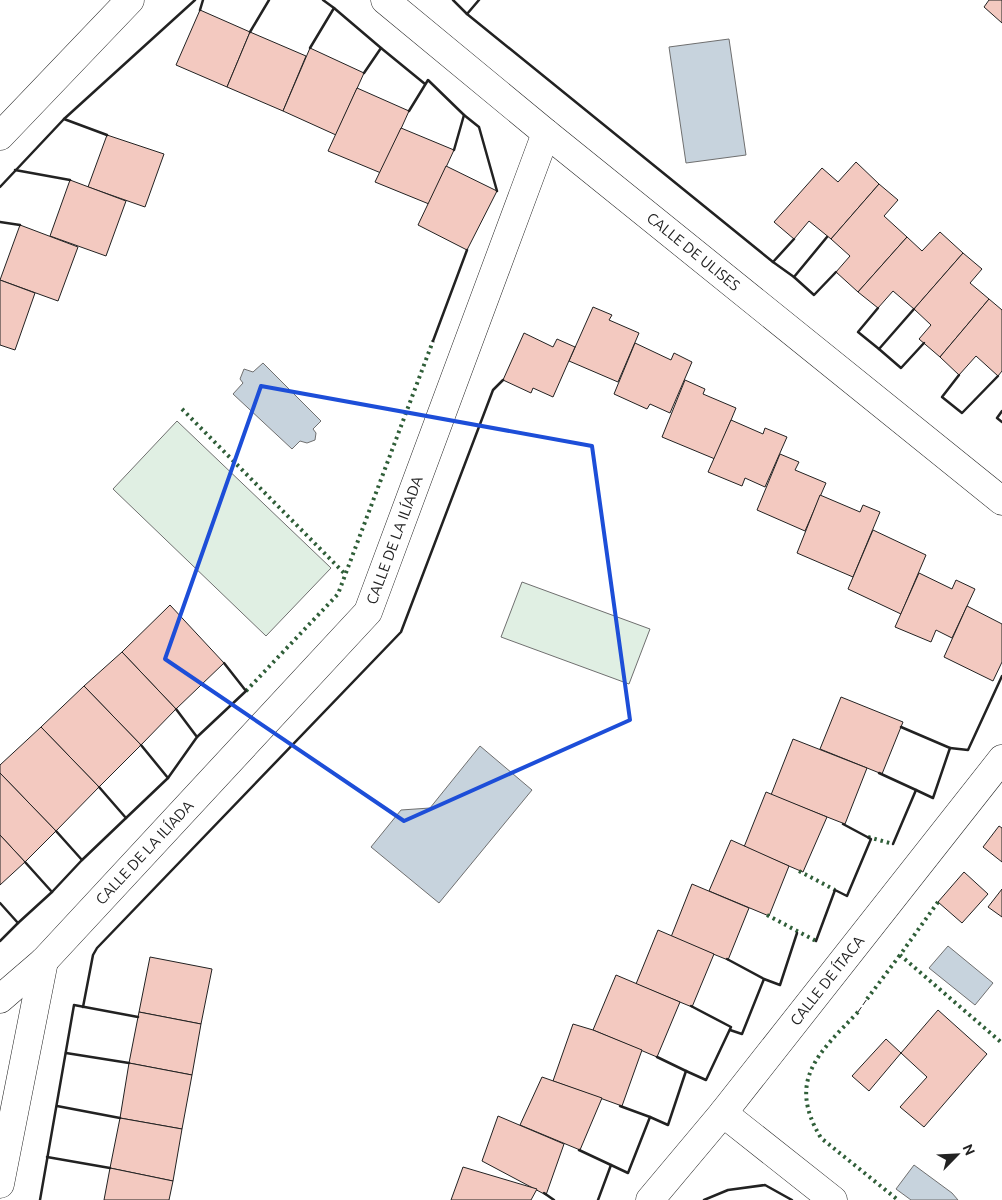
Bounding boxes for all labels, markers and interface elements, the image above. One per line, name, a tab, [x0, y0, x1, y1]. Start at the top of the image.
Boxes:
street label: CALLE DE ULISES	[644, 209, 744, 294]
street label: CALLE DE LA ILÍADA	[363, 473, 426, 606]
street label: CALLE DE LA ILÍADA	[92, 797, 197, 908]
street label: CALLE DE ÍTACA	[786, 932, 867, 1029]
north arrow	[932, 1130, 982, 1180]
text: N	[959, 1142, 978, 1158]

